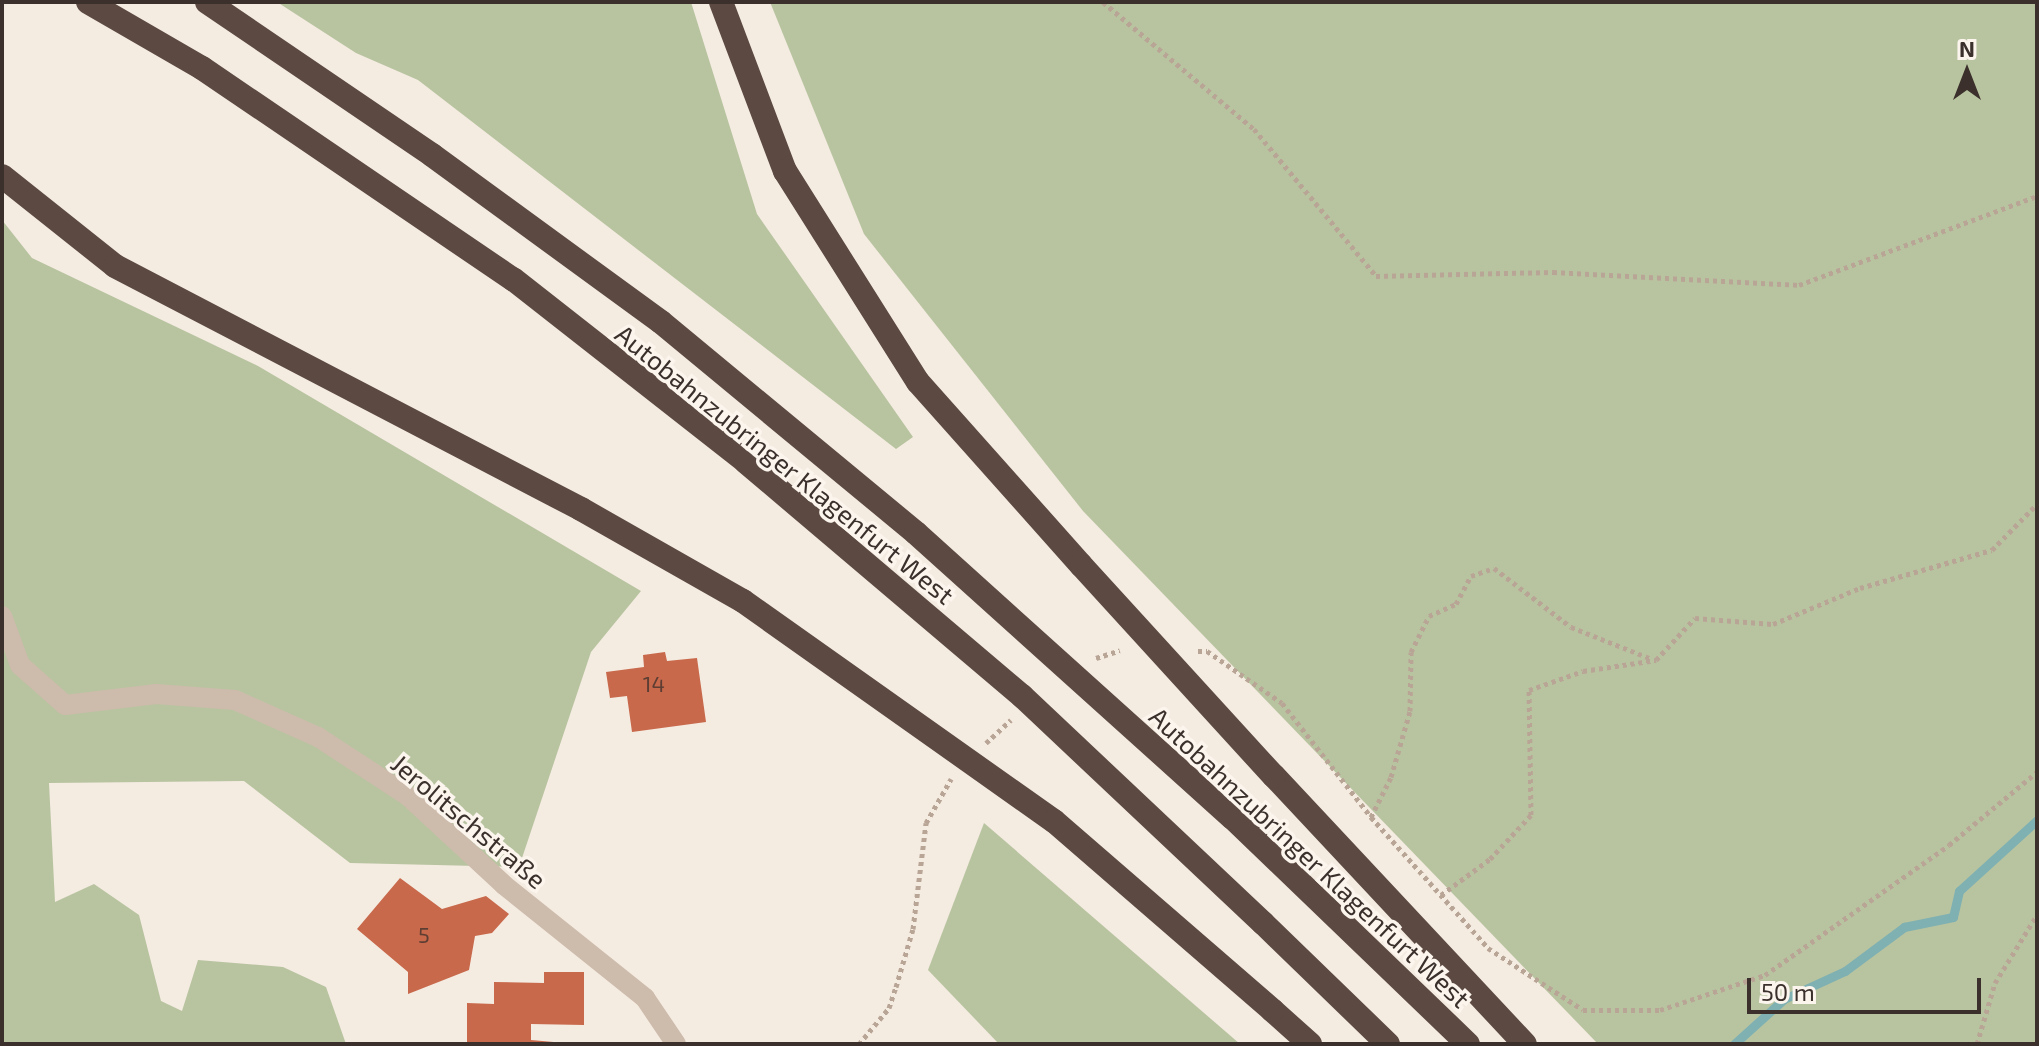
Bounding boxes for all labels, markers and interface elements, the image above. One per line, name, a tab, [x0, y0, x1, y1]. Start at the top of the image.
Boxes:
north arrow	[1927, 32, 2007, 112]
text: N	[1959, 35, 1975, 61]
street label: Autobahnzubringer Klagenfurt West	[609, 317, 961, 611]
house number: 14	[643, 671, 665, 697]
street label: Autobahnzubringer Klagenfurt West	[1143, 700, 1477, 1014]
street label: Jerolitschstraße	[385, 747, 553, 895]
house number: 5	[418, 922, 430, 948]
scale bar	[1751, 962, 1985, 1012]
text: 50 m	[1761, 977, 1815, 1006]

